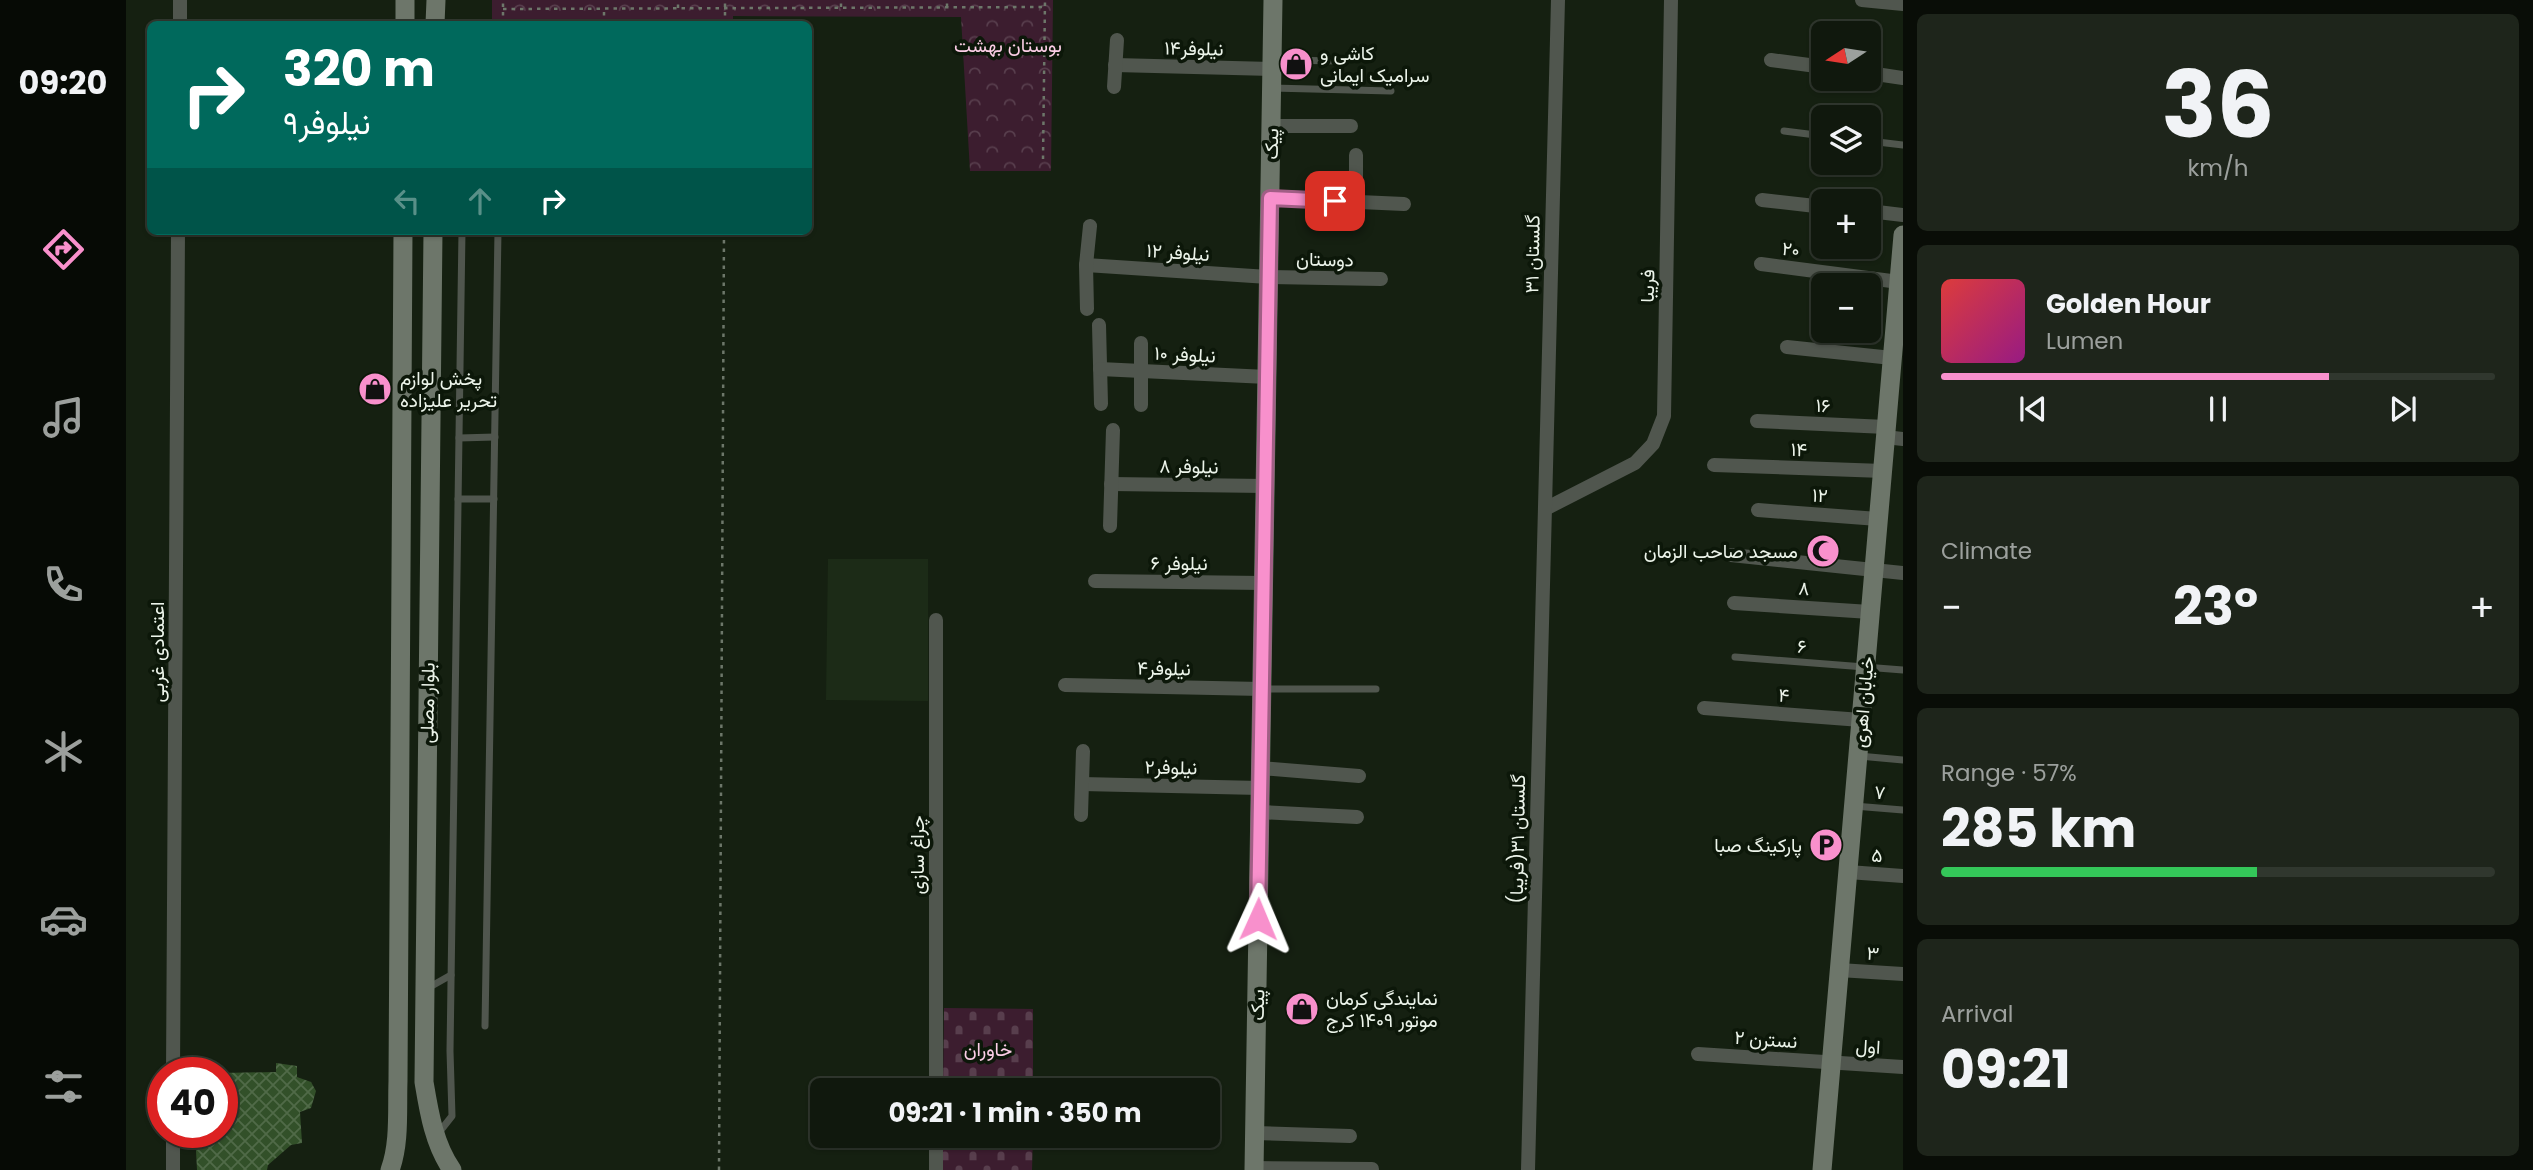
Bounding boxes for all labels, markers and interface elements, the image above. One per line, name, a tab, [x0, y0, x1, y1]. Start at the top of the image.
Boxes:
north arrow	[1811, 21, 1881, 91]
map controls	[1811, 21, 1881, 343]
park label: بوستان بهشت	[954, 32, 1062, 59]
street label: نیلوفر۱۴	[1164, 34, 1224, 63]
text: 320 m	[283, 35, 435, 103]
place label: کاشی و سرامیک ایمانی	[1320, 40, 1429, 89]
text: 36	[2161, 41, 2275, 169]
shop icon: کاشی و سرامیک ایمانی	[1277, 45, 1315, 83]
icon: right	[168, 49, 259, 140]
text: 09:20	[19, 60, 107, 105]
text: نیلوفر۹	[283, 100, 371, 145]
button: layers	[1811, 105, 1881, 175]
street label: پیک	[1258, 128, 1285, 160]
text: km/h	[2187, 152, 2249, 184]
pin	[1305, 171, 1365, 231]
icon: left	[388, 182, 426, 220]
icon: ahead	[461, 182, 499, 220]
icon: right	[534, 182, 572, 220]
icon: arrive	[1316, 182, 1354, 220]
button: +	[1811, 189, 1881, 259]
street label: گلستان ۳۱	[1518, 214, 1547, 294]
icon: directions	[39, 225, 88, 274]
street label: ۲۰	[1780, 235, 1802, 264]
street label: نیلوفر ۱۲	[1145, 237, 1211, 268]
street label: دوستان	[1296, 245, 1354, 274]
street label: فریبا	[1634, 269, 1661, 303]
button: −	[1811, 273, 1881, 343]
text: Golden Hour	[2046, 286, 2211, 322]
text: Lumen	[2046, 325, 2123, 357]
street label: نیلوفر ۱۰	[1154, 339, 1216, 370]
place label: پخش لوازم تحریر علیزاده	[400, 365, 497, 414]
shop icon: پخش لوازم تحریر علیزاده	[356, 370, 394, 408]
icon: previous	[2014, 390, 2052, 428]
icon: pause	[2199, 390, 2237, 428]
icon: next	[2384, 390, 2422, 428]
street label: ۱۶	[1815, 392, 1831, 419]
icon: music	[39, 393, 88, 442]
street label: ۱۴	[1790, 436, 1808, 463]
street label: نیلوفر ۸	[1159, 452, 1219, 481]
street label: ۱۲	[1811, 481, 1829, 510]
mosque icon: مسجد صاحب الزمان	[1804, 532, 1842, 570]
text: Climate	[1941, 535, 2032, 567]
place label: مسجد صاحب الزمان	[1644, 538, 1798, 565]
street label: نیلوفر ۶	[1150, 550, 1208, 577]
icon: phone	[39, 560, 88, 609]
text: 23°	[2173, 570, 2258, 643]
street label: ۸	[1797, 575, 1810, 602]
text: −	[1941, 581, 1962, 634]
text: +	[2469, 581, 2495, 634]
street label: اعتمادی غربی	[144, 601, 171, 703]
street label: ۶	[1796, 633, 1808, 660]
street label: نیلوفر۴	[1137, 655, 1191, 682]
street label: خیابان اهری	[1846, 655, 1881, 749]
street label: بلوار مصلی	[413, 662, 442, 744]
street label: ۴	[1778, 682, 1790, 709]
icon: climate	[39, 727, 88, 776]
street label: نیلوفر۲	[1144, 754, 1198, 781]
text: Range · 57%	[1941, 757, 2077, 789]
street label: گلستان ۳۱(فریبا)	[1503, 774, 1532, 904]
street label: ۷	[1873, 779, 1887, 806]
text: 285 km	[1941, 792, 2136, 865]
street label: چراغ سازی	[904, 815, 931, 895]
parking icon: پارکینگ صبا	[1807, 826, 1845, 864]
place label: پارکینگ صبا	[1714, 832, 1802, 859]
street label: ۵	[1870, 842, 1884, 869]
position arrow	[1221, 882, 1295, 956]
icon: car	[39, 895, 88, 944]
street label: ۳	[1866, 940, 1880, 967]
place label: نمایندگی کرمان موتور ۱۴۰۹ کرج	[1326, 985, 1438, 1034]
street label: پیک	[1244, 989, 1271, 1021]
shop icon: نمایندگی کرمان موتور ۱۴۰۹ کرج	[1283, 990, 1321, 1028]
text: Arrival	[1941, 998, 2013, 1030]
street label: نسترن ۲	[1734, 1024, 1798, 1055]
street label: اول	[1855, 1032, 1881, 1061]
text: 09:21	[1941, 1033, 2071, 1106]
park label: خاوران	[964, 1036, 1012, 1063]
speed limit sign: 40	[147, 1057, 238, 1148]
icon: filters	[39, 1062, 88, 1111]
text: 09:21 · 1 min · 350 m	[888, 1095, 1142, 1131]

